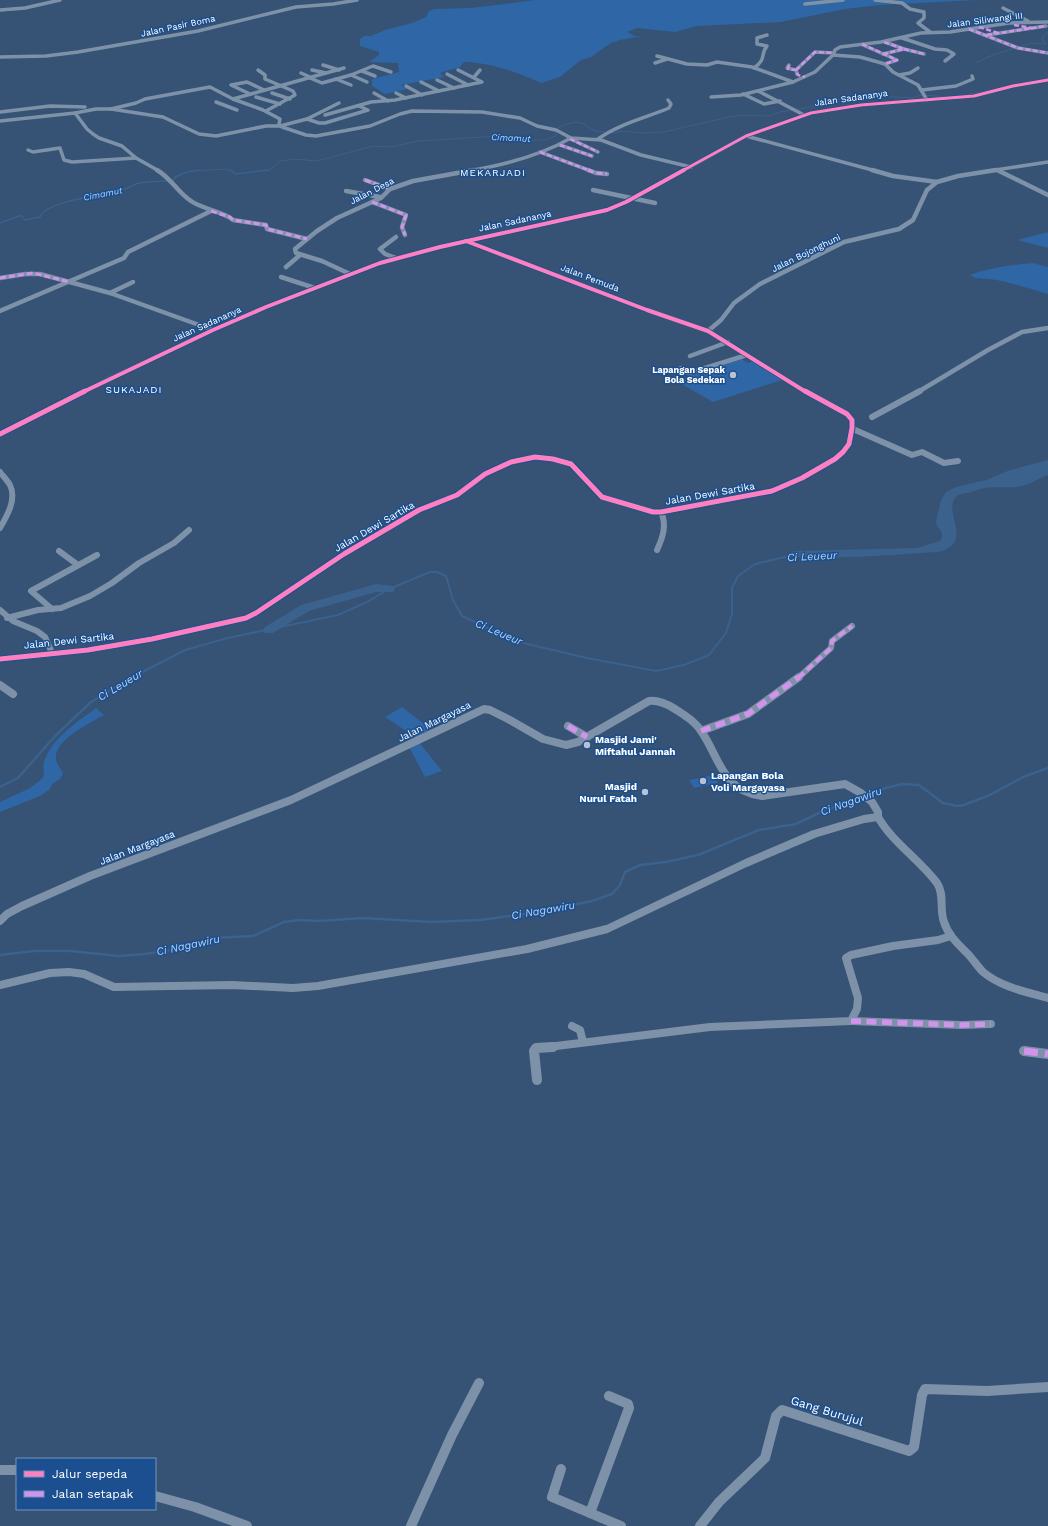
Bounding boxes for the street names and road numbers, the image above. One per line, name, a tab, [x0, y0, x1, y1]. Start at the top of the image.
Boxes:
street label: Jalan Siliwangi III	[947, 10, 1023, 30]
street label: Jalan Pasir Boma	[140, 13, 216, 39]
street label: Jalan Sadananya	[814, 88, 888, 108]
street label: Jalan Desa	[348, 176, 396, 206]
street label: Jalan Sadananya	[478, 208, 552, 234]
street label: Jalan Bojonghuni	[770, 232, 842, 274]
street label: Jalan Pemuda	[559, 262, 621, 294]
street label: Jalan Sadananya	[171, 304, 243, 344]
street label: Jalan Dewi Sartika	[665, 480, 756, 507]
street label: Jalan Dewi Sartika	[332, 499, 417, 554]
street label: Jalan Dewi Sartika	[23, 630, 115, 651]
street label: Jalan Margayasa	[396, 699, 473, 744]
street label: Jalan Margayasa	[98, 828, 177, 867]
street label: Gang Burujul	[789, 1393, 865, 1429]

